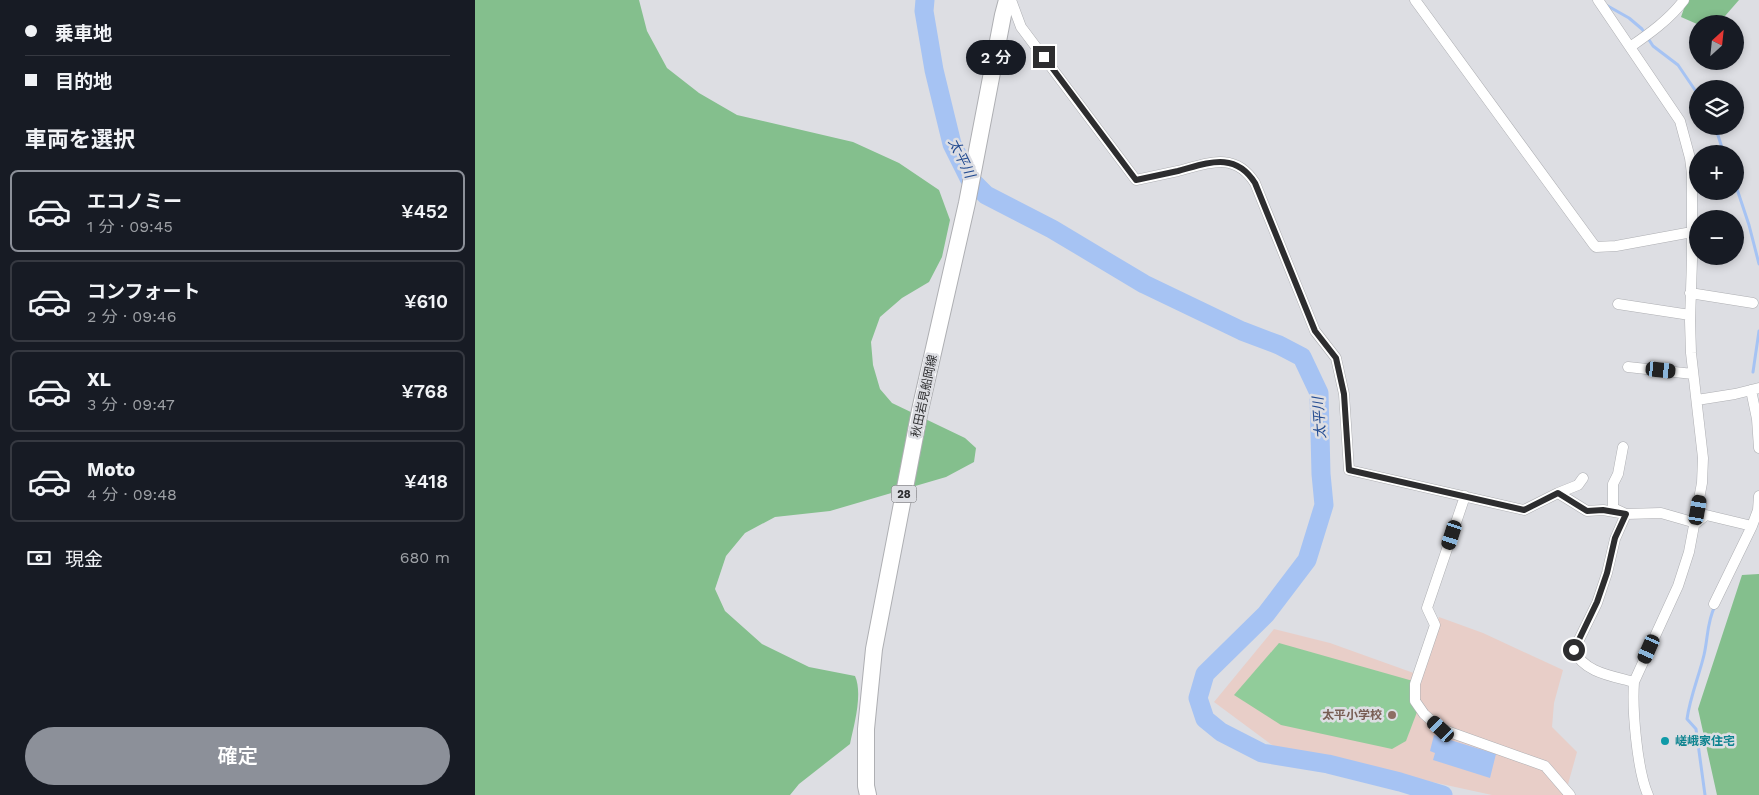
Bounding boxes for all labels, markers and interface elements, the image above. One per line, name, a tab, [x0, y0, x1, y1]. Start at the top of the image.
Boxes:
north arrow	[1689, 15, 1744, 70]
map controls	[1689, 15, 1744, 265]
text: 乗車地	[55, 22, 112, 45]
callout: 2 分	[967, 40, 1027, 74]
route end	[1033, 46, 1055, 68]
text: 2 分	[981, 48, 1011, 67]
text: 目的地	[55, 70, 112, 93]
button: layers	[1689, 80, 1744, 135]
text: 車両を選択	[25, 127, 135, 152]
water label: 太平川	[946, 136, 979, 182]
button: +	[1689, 145, 1744, 200]
icon: car	[27, 189, 72, 234]
text: エコノミー	[87, 190, 182, 213]
text: ¥452	[401, 200, 448, 223]
button: −	[1689, 210, 1744, 265]
text: 1 分 · 09:45	[87, 217, 173, 236]
icon: car	[27, 279, 72, 324]
text: コンフォート	[87, 280, 200, 303]
text: ¥610	[404, 290, 448, 313]
text: 2 分 · 09:46	[87, 307, 176, 326]
street label: 秋田岩見船岡線	[908, 353, 940, 439]
car	[1645, 361, 1676, 379]
text: XL	[87, 368, 111, 391]
icon: car	[27, 369, 72, 414]
text: ¥768	[401, 380, 448, 403]
water label: 太平川	[1309, 394, 1328, 440]
text: 3 分 · 09:47	[87, 395, 175, 414]
text: Moto	[87, 458, 135, 481]
icon: car	[27, 459, 72, 504]
text: ¥418	[404, 470, 448, 493]
text: 4 分 · 09:48	[87, 485, 177, 504]
road number: 28	[891, 486, 917, 502]
car	[1688, 494, 1707, 526]
car	[1440, 518, 1463, 552]
icon: cash	[25, 544, 53, 572]
text: 現金	[65, 548, 103, 571]
text: 680 m	[400, 548, 450, 567]
car	[1636, 632, 1661, 666]
route start	[1563, 639, 1585, 661]
place label: 太平小学校	[1322, 708, 1382, 722]
marker: 太平小学校	[1386, 709, 1398, 721]
car	[1424, 713, 1457, 745]
button: 確定	[25, 727, 450, 785]
place label: 嵯峨家住宅	[1675, 734, 1735, 748]
marker: 嵯峨家住宅	[1659, 735, 1671, 747]

